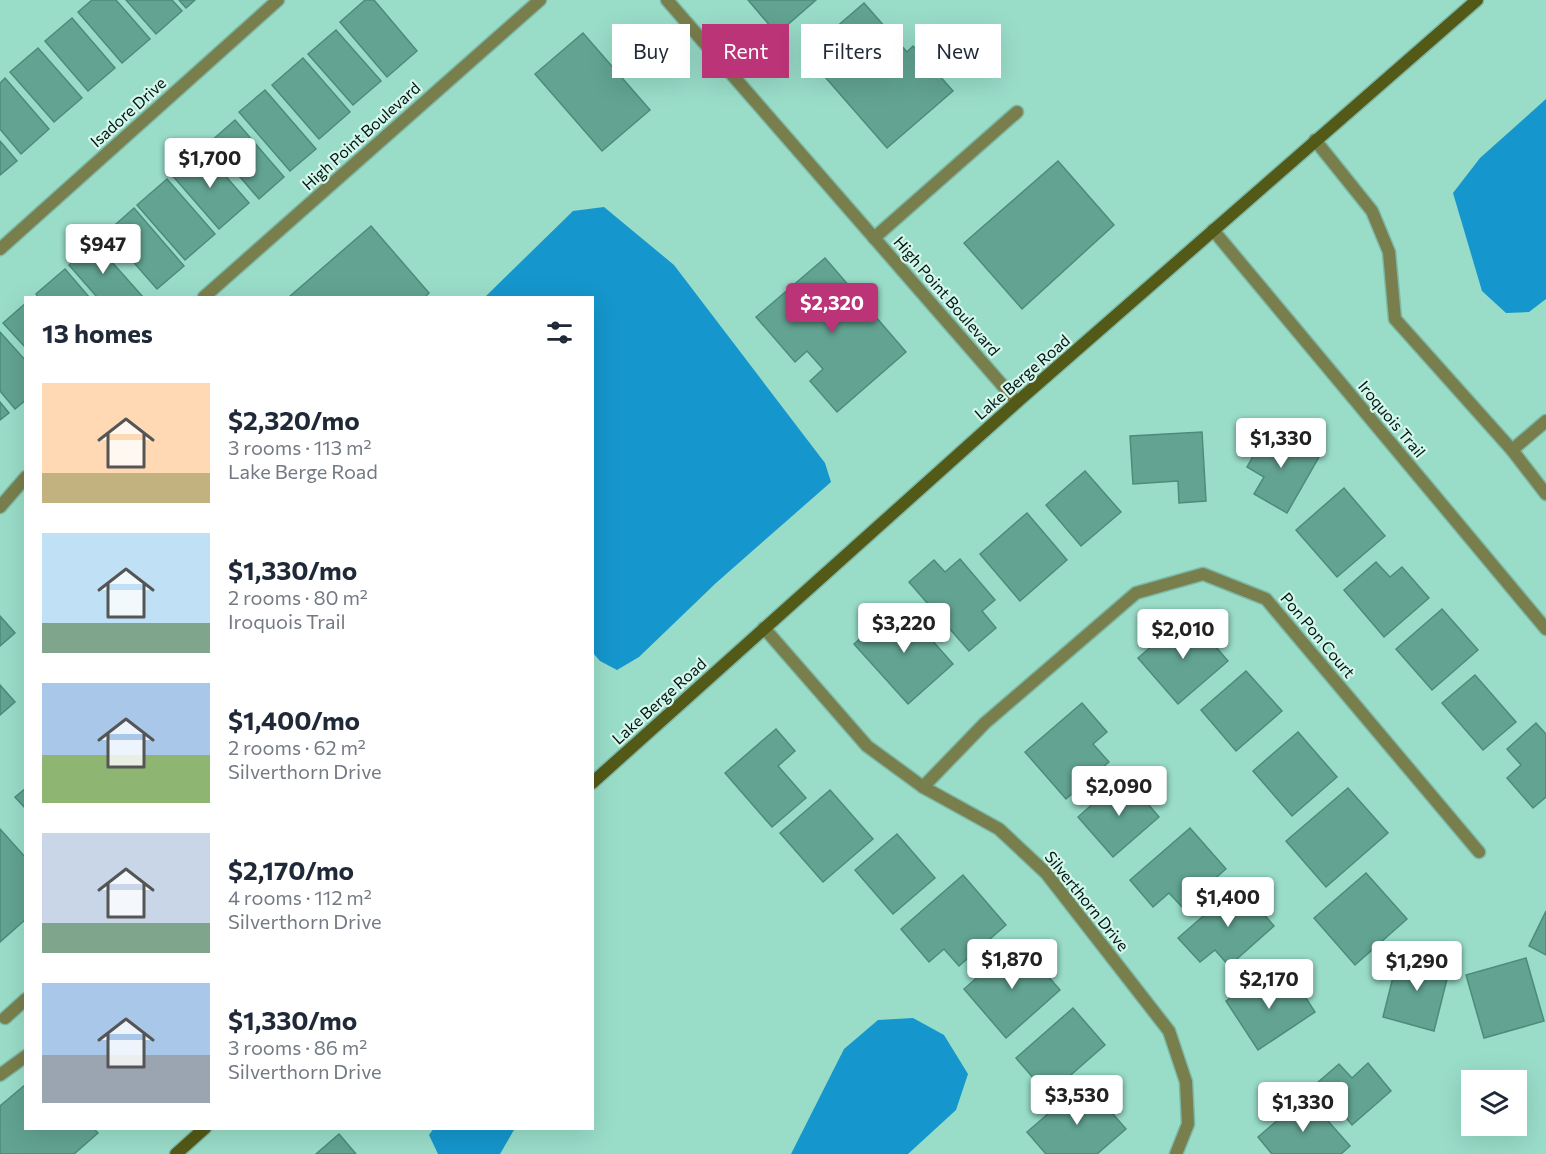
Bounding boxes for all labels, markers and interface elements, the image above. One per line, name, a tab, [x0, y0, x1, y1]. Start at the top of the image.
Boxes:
chip: Buy	[612, 24, 690, 78]
chip: Rent	[702, 24, 789, 78]
chip: Filters	[801, 24, 903, 78]
chip: New	[915, 24, 1001, 78]
street label: Isadore Drive	[86, 73, 169, 151]
street label: High Point Boulevard	[298, 78, 424, 194]
pin: $1,700	[161, 138, 259, 189]
text: $1,700	[179, 145, 241, 169]
pin: $947	[67, 224, 139, 275]
text: $947	[80, 231, 126, 255]
street label: High Point Boulevard	[890, 232, 1004, 359]
pin: $2,320	[783, 283, 881, 334]
text: $2,320	[800, 290, 864, 314]
icon: filters	[543, 316, 576, 349]
text: 13 homes	[42, 317, 153, 348]
street label: Lake Berge Road	[970, 330, 1073, 423]
street label: Iroquois Trail	[1355, 377, 1430, 461]
text: $2,320/mo	[228, 404, 360, 435]
icon: home	[90, 407, 162, 479]
pin: $1,330	[1232, 418, 1330, 469]
text: $1,330	[1250, 425, 1312, 449]
text: 3 rooms · 113 m²	[228, 435, 372, 459]
text: Lake Berge Road	[228, 459, 378, 483]
text: $1,330/mo	[228, 554, 357, 585]
icon: home	[90, 557, 162, 629]
text: 2 rooms · 80 m²	[228, 585, 368, 609]
street label: Pon Pon Court	[1277, 588, 1360, 682]
pin: $3,220	[855, 603, 953, 654]
text: Iroquois Trail	[228, 609, 346, 633]
pin: $2,010	[1134, 609, 1232, 660]
text: $3,220	[872, 610, 936, 634]
text: $2,010	[1151, 616, 1215, 640]
street label: Lake Berge Road	[608, 653, 710, 748]
text: $1,400/mo	[228, 704, 360, 735]
icon: home	[90, 707, 162, 779]
text: 2 rooms · 62 m²	[228, 735, 366, 759]
text: Silverthorn Drive	[228, 759, 382, 783]
pin: $2,090	[1070, 766, 1168, 817]
text: $2,090	[1086, 773, 1152, 797]
street label: Silverthorn Drive	[1041, 847, 1133, 954]
text: $2,170/mo	[228, 854, 354, 885]
icon: home	[90, 857, 162, 929]
pin: $1,400	[1179, 877, 1277, 928]
text: $1,400	[1196, 884, 1260, 908]
text: 4 rooms · 112 m²	[228, 885, 372, 909]
text: Silverthorn Drive	[228, 909, 382, 933]
pin: $1,870	[963, 939, 1061, 990]
pin: $1,290	[1368, 941, 1466, 992]
text: $1,870	[981, 946, 1043, 970]
text: $1,290	[1386, 948, 1448, 972]
pin: $2,170	[1220, 959, 1318, 1010]
text: $2,170	[1239, 966, 1299, 990]
text: $1,330/mo	[228, 1004, 357, 1035]
icon: home	[90, 1007, 162, 1079]
text: 3 rooms · 86 m²	[228, 1035, 367, 1059]
text: Silverthorn Drive	[228, 1059, 382, 1083]
map controls	[1461, 1070, 1527, 1136]
button: layers	[1461, 1070, 1527, 1136]
pin: $3,530	[1028, 1075, 1126, 1126]
text: $3,530	[1045, 1082, 1109, 1106]
pin: $1,330	[1254, 1082, 1352, 1133]
text: $1,330	[1272, 1089, 1334, 1113]

